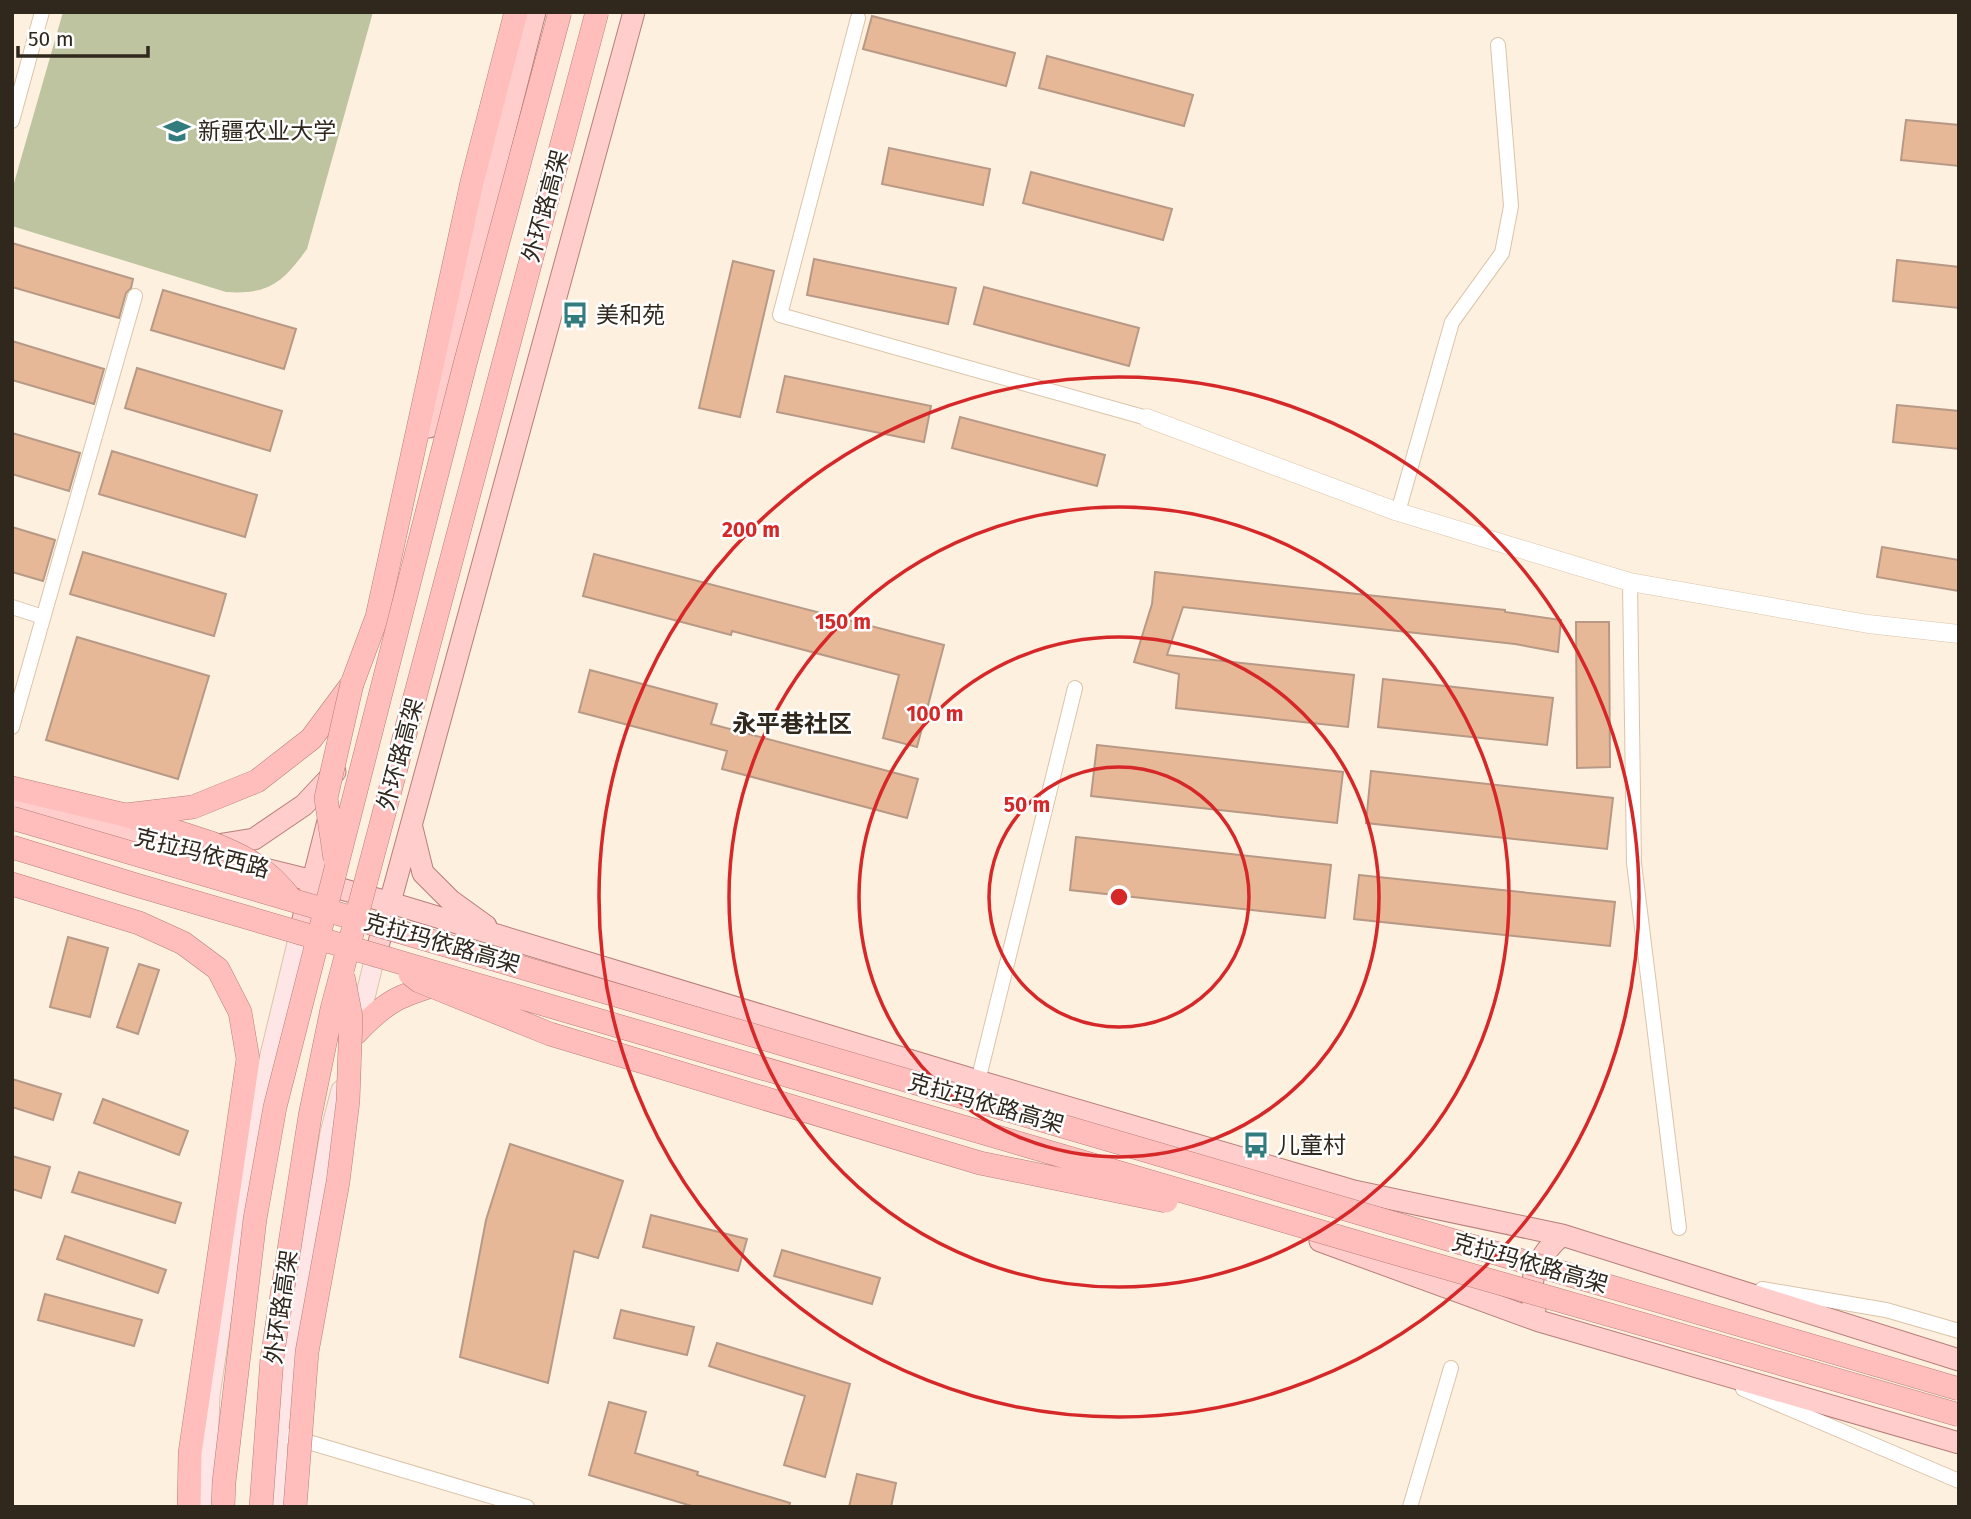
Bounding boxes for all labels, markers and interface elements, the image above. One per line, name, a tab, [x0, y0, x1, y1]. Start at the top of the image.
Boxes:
scale bar	[18, 14, 147, 58]
text: 50 m	[28, 26, 74, 52]
school or university icon: 新疆农业大学	[162, 116, 192, 146]
place label: 新疆农业大学	[198, 117, 336, 145]
street label: 外环路高架	[517, 147, 573, 265]
bus stop icon: 美和苑	[560, 300, 590, 330]
place label: 美和苑	[596, 301, 665, 329]
text: 200 m	[722, 517, 780, 543]
text: 150 m	[815, 609, 871, 635]
street label: 外环路高架	[372, 695, 428, 813]
text: 100 m	[906, 701, 964, 727]
district label: 永平巷社区	[732, 710, 852, 738]
text: 50 m	[1004, 792, 1050, 818]
street label: 克拉玛依西路	[132, 823, 272, 883]
centre of rings	[1107, 885, 1131, 909]
street label: 克拉玛依路高架	[361, 907, 523, 979]
street label: 克拉玛依路高架	[905, 1067, 1067, 1139]
bus stop icon: 儿童村	[1241, 1130, 1271, 1160]
place label: 儿童村	[1277, 1131, 1346, 1159]
street label: 克拉玛依路高架	[1449, 1227, 1611, 1299]
street label: 外环路高架	[259, 1248, 303, 1366]

